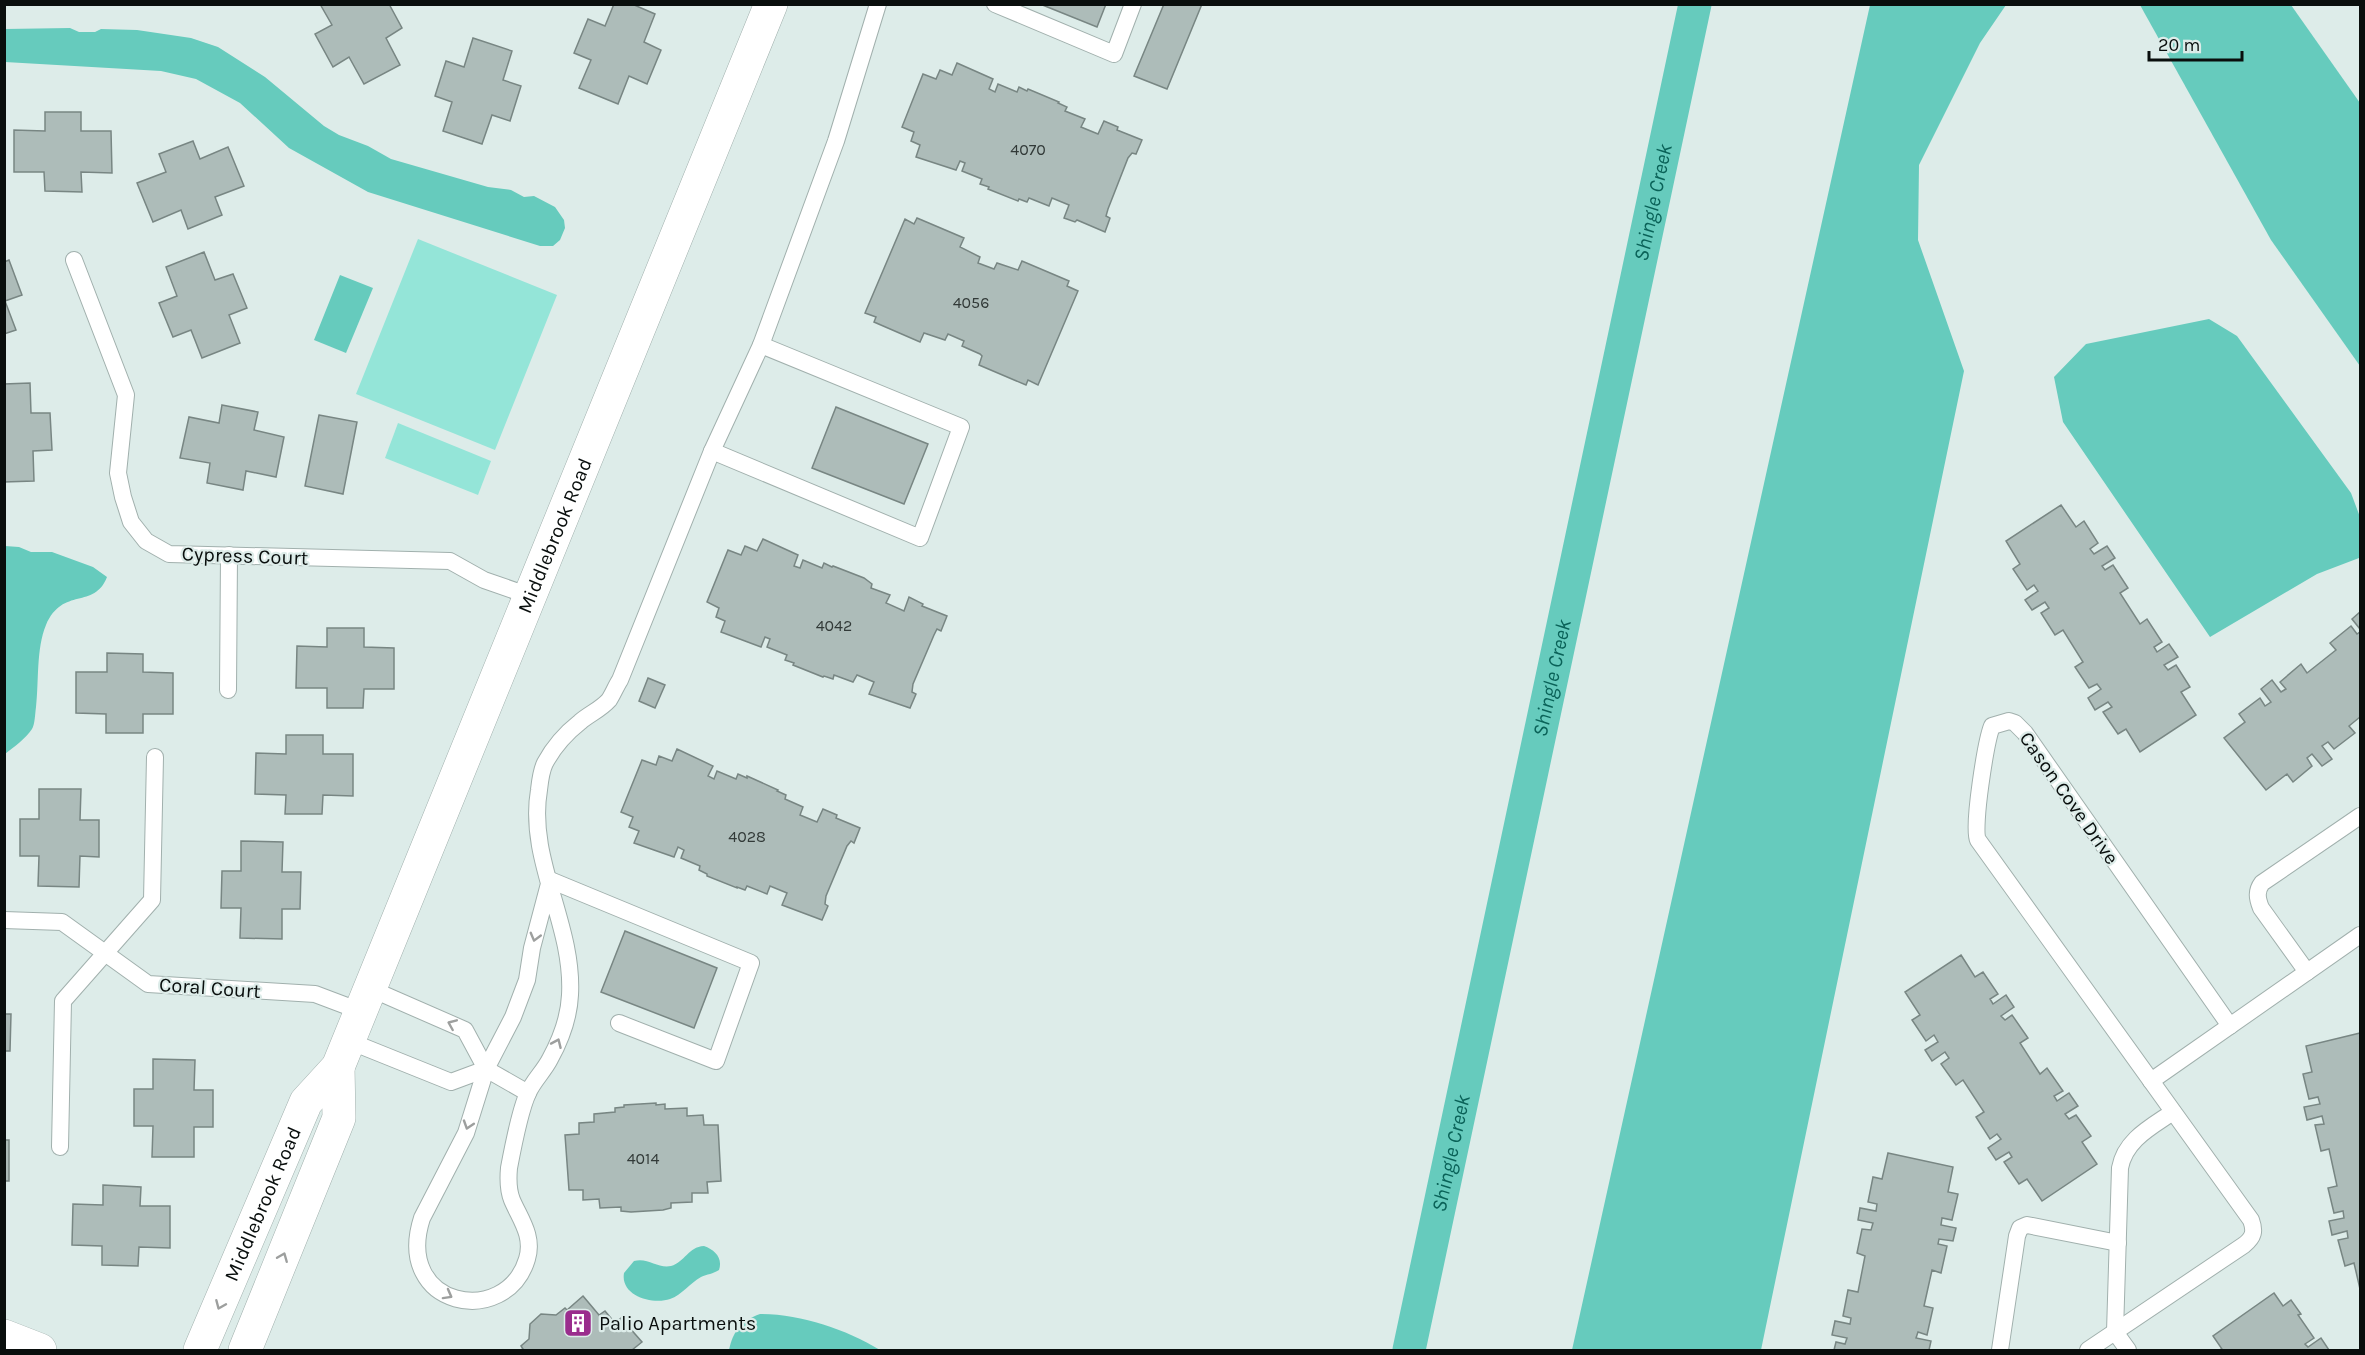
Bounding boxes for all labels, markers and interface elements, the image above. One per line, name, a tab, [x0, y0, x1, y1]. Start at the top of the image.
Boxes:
scale bar	[2149, 24, 2242, 62]
text: 20 m	[2158, 34, 2200, 56]
house number: 4070	[1010, 140, 1046, 159]
water label: Shingle Creek	[1629, 142, 1677, 263]
house number: 4056	[953, 293, 989, 312]
street label: Middlebrook Road	[513, 455, 596, 617]
street label: Cypress Court	[181, 542, 309, 570]
house number: 4042	[816, 616, 852, 635]
water label: Shingle Creek	[1528, 617, 1576, 739]
street label: Cason Cove Drive	[2015, 727, 2123, 869]
house number: 4028	[728, 827, 766, 846]
one-way arrow	[529, 931, 542, 941]
street label: Coral Court	[158, 973, 262, 1003]
one-way arrow	[447, 1019, 458, 1031]
one-way arrow	[550, 1039, 562, 1050]
water label: Shingle Creek	[1427, 1092, 1475, 1214]
one-way arrow	[463, 1119, 476, 1130]
street label: Middlebrook Road	[219, 1123, 306, 1284]
house number: 4014	[627, 1149, 659, 1168]
one-way arrow	[275, 1253, 288, 1263]
one-way arrow	[442, 1288, 452, 1299]
one-way arrow	[215, 1299, 227, 1310]
building icon: Palio Apartments	[562, 1307, 594, 1339]
place label: Palio Apartments	[599, 1312, 756, 1335]

